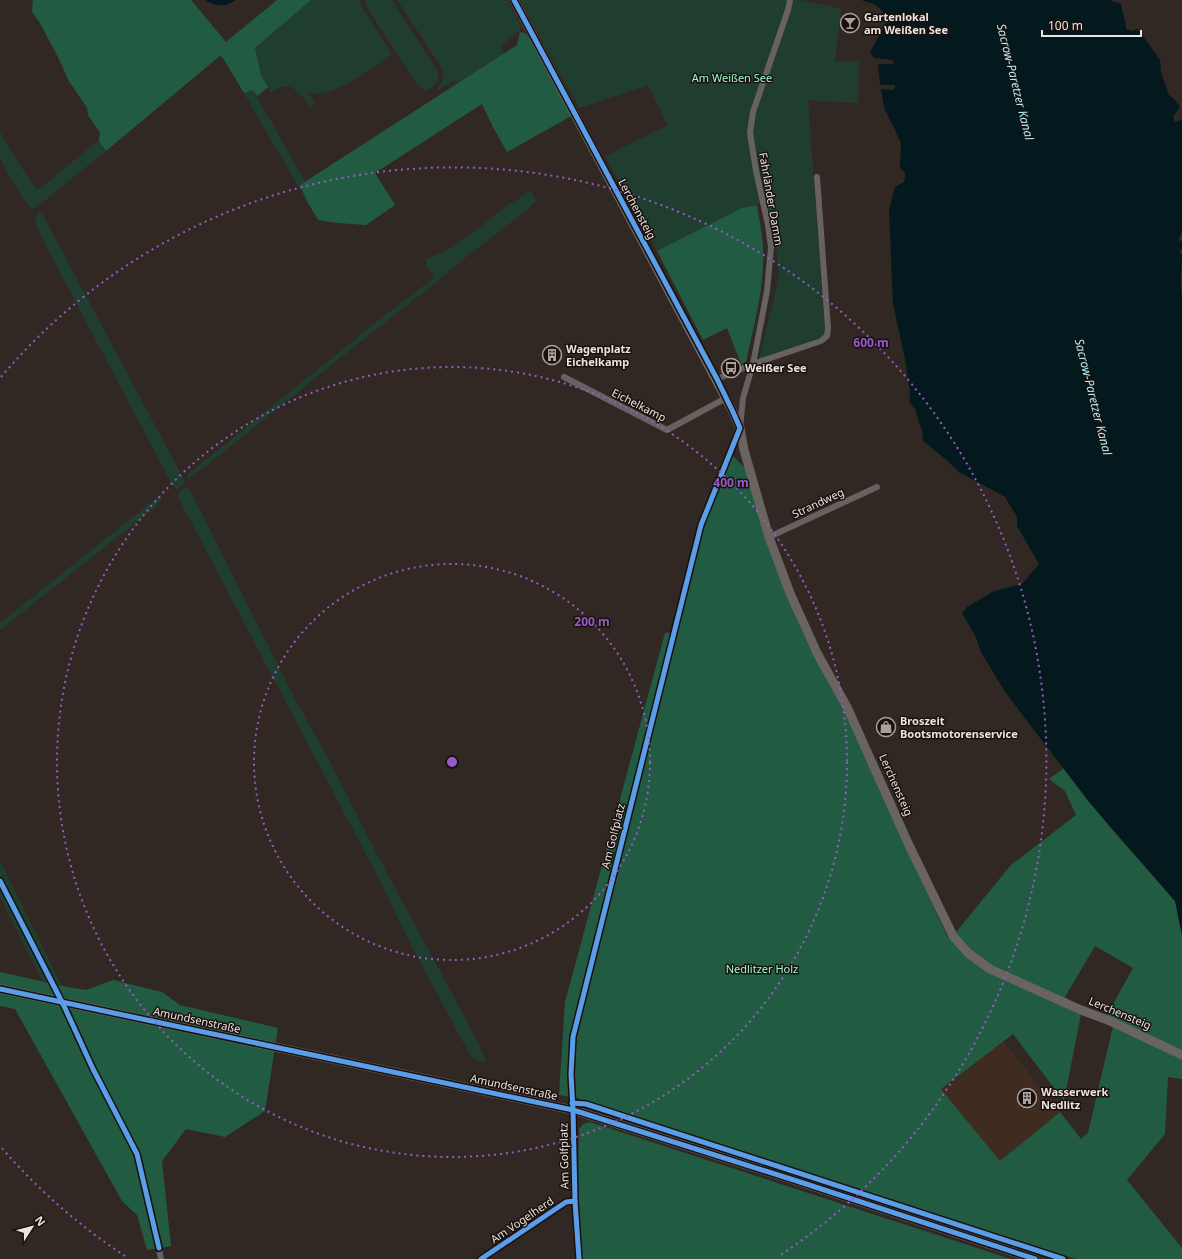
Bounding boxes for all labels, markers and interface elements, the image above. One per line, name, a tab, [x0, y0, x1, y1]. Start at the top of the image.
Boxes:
place label: Gartenlokal am Weißen See	[864, 9, 948, 37]
bar icon: Gartenlokal am Weißen See	[839, 12, 861, 34]
scale bar	[1042, 12, 1141, 38]
text: 100 m	[1048, 17, 1083, 34]
water label: Sacrow-Paretzer Kanal	[993, 22, 1038, 143]
park label: Am Weißen See	[692, 70, 772, 85]
street label: Fahrländer Damm	[756, 151, 787, 247]
street label: Lerchensteig	[615, 176, 660, 242]
text: 600 m	[853, 334, 889, 351]
water label: Sacrow-Paretzer Kanal	[1071, 337, 1116, 458]
place label: Wagenplatz Eichelkamp	[566, 341, 631, 369]
building icon: Wagenplatz Eichelkamp	[541, 344, 563, 366]
bus stop icon: Weißer See	[720, 357, 742, 379]
place label: Weißer See	[745, 360, 807, 375]
street label: Eichelkamp	[609, 384, 669, 425]
text: 400 m	[713, 474, 749, 491]
street label: Strandweg	[789, 484, 846, 521]
text: 200 m	[574, 613, 610, 630]
place label: Broszeit Bootsmotorenservice	[900, 713, 1018, 741]
shop icon: Broszeit Bootsmotorenservice	[875, 716, 897, 738]
street label: Lerchensteig	[876, 751, 917, 818]
centre of rings	[445, 755, 459, 769]
street label: Am Golfplatz	[597, 802, 628, 870]
park label: Nedlitzer Holz	[726, 961, 798, 976]
street label: Lerchensteig	[1087, 993, 1154, 1032]
street label: Amundsenstraße	[152, 1003, 242, 1036]
street label: Amundsenstraße	[469, 1070, 559, 1103]
place label: Wasserwerk Nedlitz	[1041, 1084, 1108, 1112]
building icon: Wasserwerk Nedlitz	[1016, 1087, 1038, 1109]
street label: Am Golfplatz	[555, 1123, 572, 1189]
street label: Am Vogelherd	[487, 1193, 556, 1246]
north arrow	[12, 1207, 52, 1247]
text: N	[32, 1213, 49, 1229]

